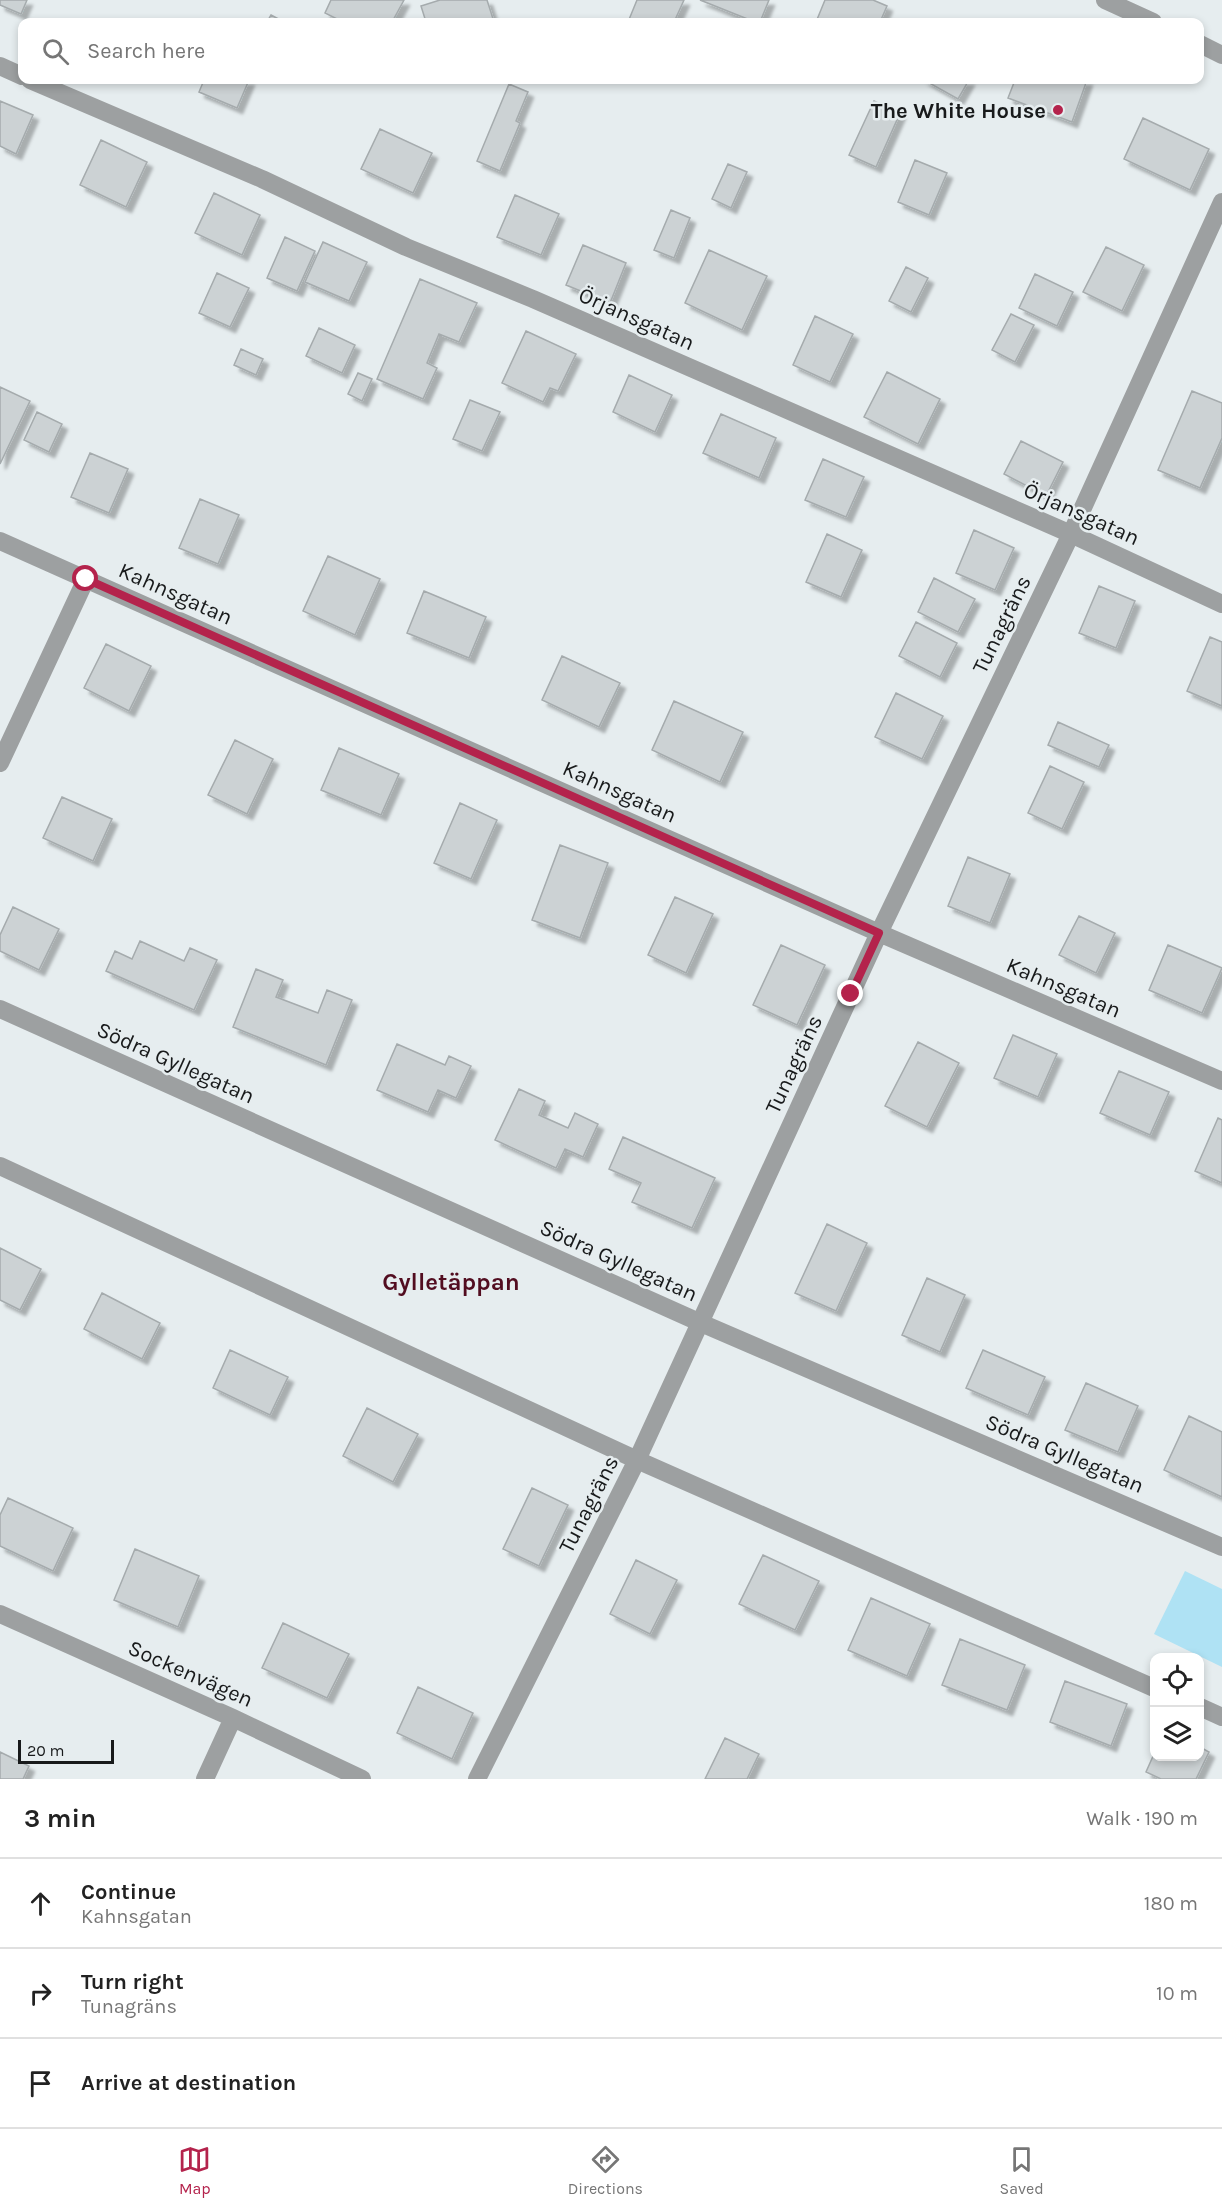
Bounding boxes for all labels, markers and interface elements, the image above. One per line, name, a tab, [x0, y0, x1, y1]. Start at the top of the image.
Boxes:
search box	[18, 18, 1204, 84]
icon: search	[39, 35, 72, 68]
text: Search here	[87, 38, 205, 64]
place label: The White House	[871, 98, 1046, 124]
marker: The White House	[1051, 103, 1065, 117]
street label: Örjansgatan	[575, 282, 699, 356]
street label: Örjansgatan	[1020, 477, 1144, 551]
street label: Kahnsgatan	[115, 557, 237, 631]
route start	[72, 565, 98, 591]
street label: Tunagräns	[967, 571, 1037, 678]
street label: Kahnsgatan	[559, 755, 681, 829]
street label: Kahnsgatan	[1002, 952, 1125, 1024]
route end	[837, 980, 863, 1006]
street label: Tunagräns	[760, 1011, 828, 1118]
street label: Södra Gyllegatan	[93, 1016, 258, 1109]
street label: Södra Gyllegatan	[536, 1214, 701, 1307]
district label: Gylletäppan	[382, 1268, 520, 1296]
street label: Södra Gyllegatan	[981, 1409, 1148, 1499]
street label: Tunagräns	[553, 1452, 624, 1557]
street label: Sockenvägen	[124, 1635, 257, 1713]
map controls	[1150, 1653, 1204, 1761]
button: locate	[1150, 1653, 1204, 1707]
button: layers	[1150, 1707, 1204, 1761]
scale bar	[18, 1737, 114, 1764]
text: 20 m	[27, 1741, 65, 1760]
text: 3 min	[24, 1803, 96, 1834]
text: Walk · 190 m	[1086, 1807, 1198, 1830]
text: Continue	[81, 1879, 176, 1905]
icon: ahead	[24, 1887, 57, 1920]
text: 180 m	[1144, 1892, 1198, 1915]
text: Kahnsgatan	[81, 1905, 192, 1928]
text: Turn right	[81, 1969, 184, 1995]
icon: right	[24, 1977, 57, 2010]
text: 10 m	[1156, 1982, 1198, 2005]
text: Tunagräns	[81, 1995, 177, 2018]
icon: arrive	[24, 2067, 57, 2100]
text: Arrive at destination	[81, 2070, 296, 2096]
tab: Map	[178, 2143, 211, 2198]
tab: Directions	[568, 2143, 643, 2198]
tab: Saved	[1000, 2143, 1044, 2198]

